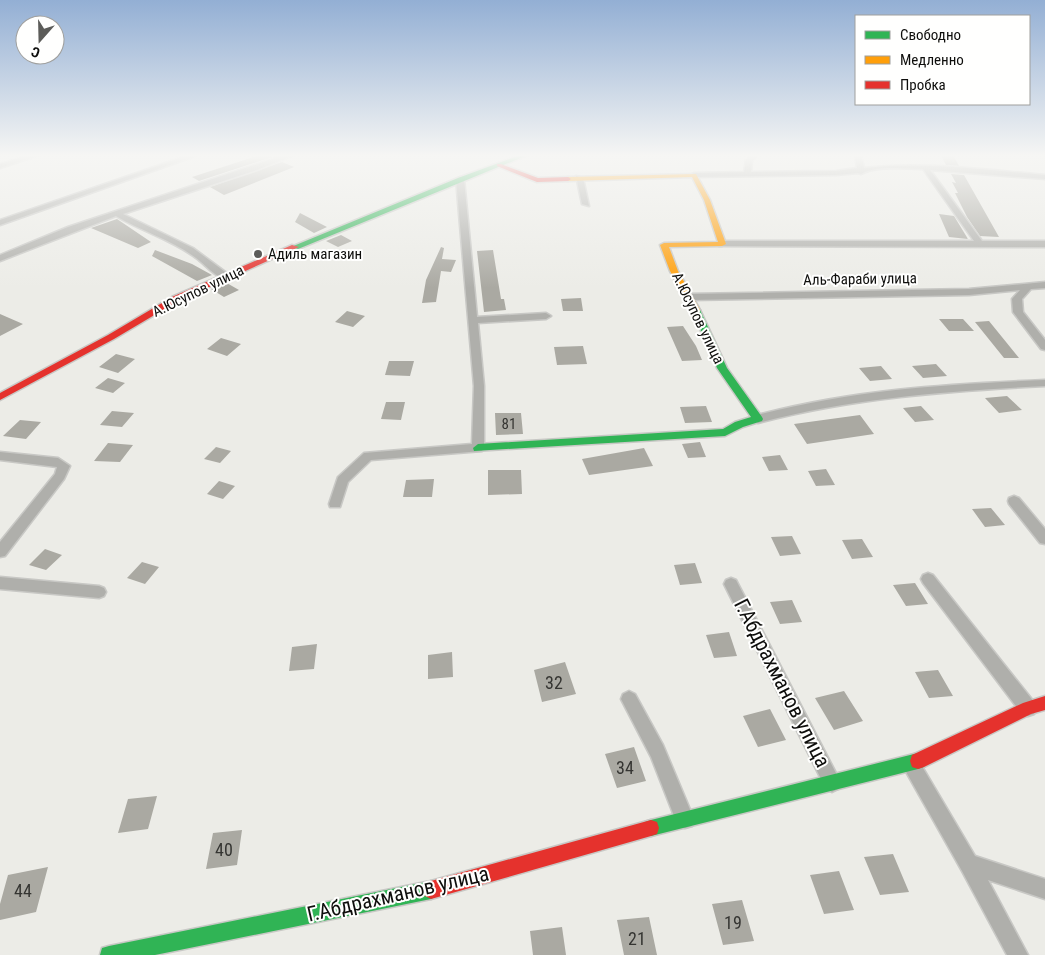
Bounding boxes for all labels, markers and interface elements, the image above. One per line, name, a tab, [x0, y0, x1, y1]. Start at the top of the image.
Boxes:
north arrow	[15, 15, 65, 65]
legend	[855, 15, 1030, 105]
text: Свободно	[900, 26, 961, 44]
text: С	[29, 43, 42, 61]
text: Медленно	[900, 51, 964, 69]
text: Пробка	[900, 76, 946, 94]
place label: Адиль магазин	[268, 245, 362, 263]
marker: Адиль магазин	[252, 248, 264, 260]
street label: А.Юсупов улица	[149, 261, 247, 321]
street label: А.Юсупов улица	[668, 269, 728, 367]
street label: Аль-Фараби улица	[803, 269, 917, 289]
house number: 81	[502, 415, 516, 433]
street label: Г.Абдрахманов улица	[729, 595, 835, 771]
house number: 32	[545, 672, 563, 693]
house number: 34	[616, 757, 634, 778]
house number: 40	[215, 839, 233, 860]
street label: Г.Абдрахманов улица	[305, 861, 491, 927]
house number: 44	[14, 880, 32, 901]
house number: 19	[724, 912, 742, 933]
house number: 21	[628, 928, 646, 949]

